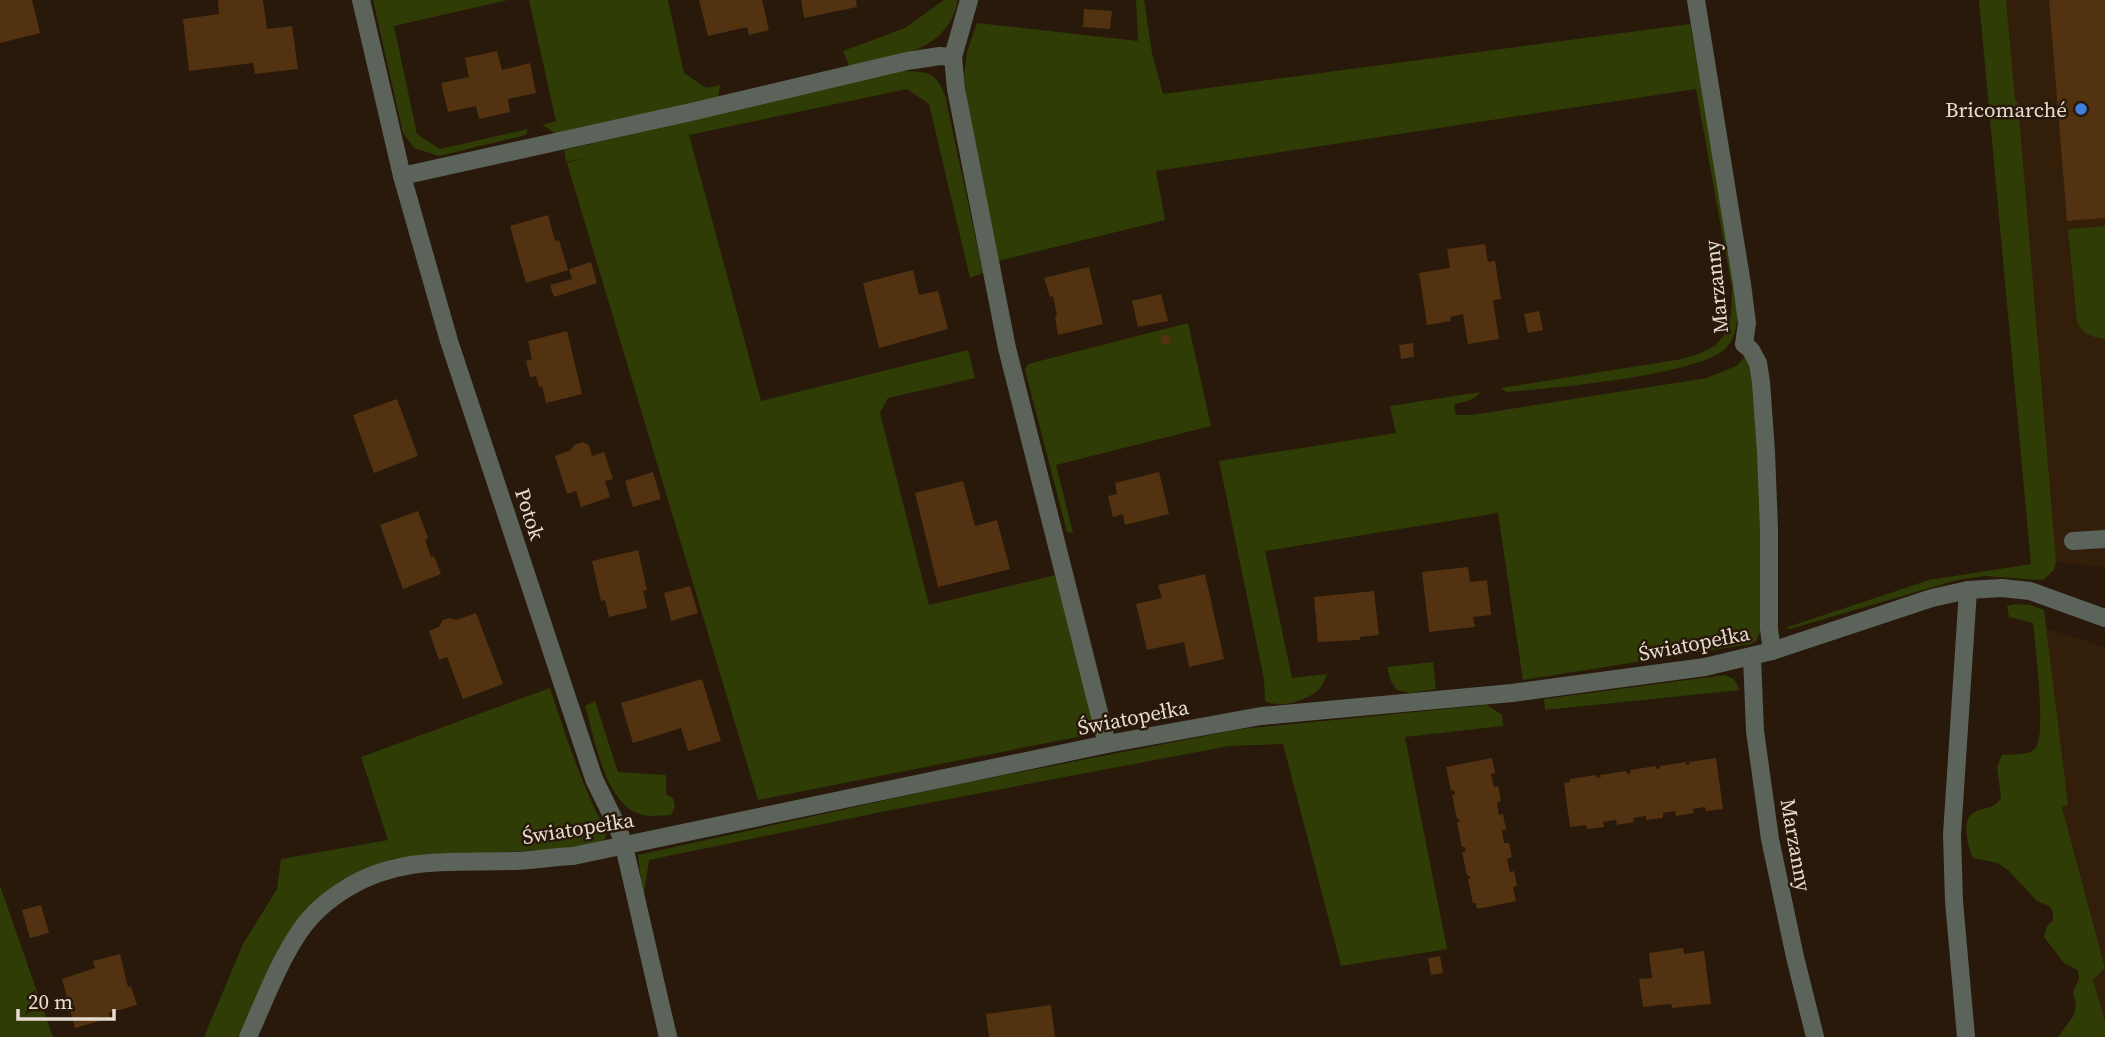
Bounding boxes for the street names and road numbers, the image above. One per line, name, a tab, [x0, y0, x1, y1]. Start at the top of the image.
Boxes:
street label: Marzanny	[1697, 239, 1735, 335]
street label: Potok	[508, 484, 552, 544]
street label: Światopełka	[1636, 618, 1752, 668]
street label: Światopełka	[1075, 692, 1191, 742]
street label: Marzanny	[1774, 796, 1818, 894]
street label: Światopełka	[520, 805, 636, 851]

